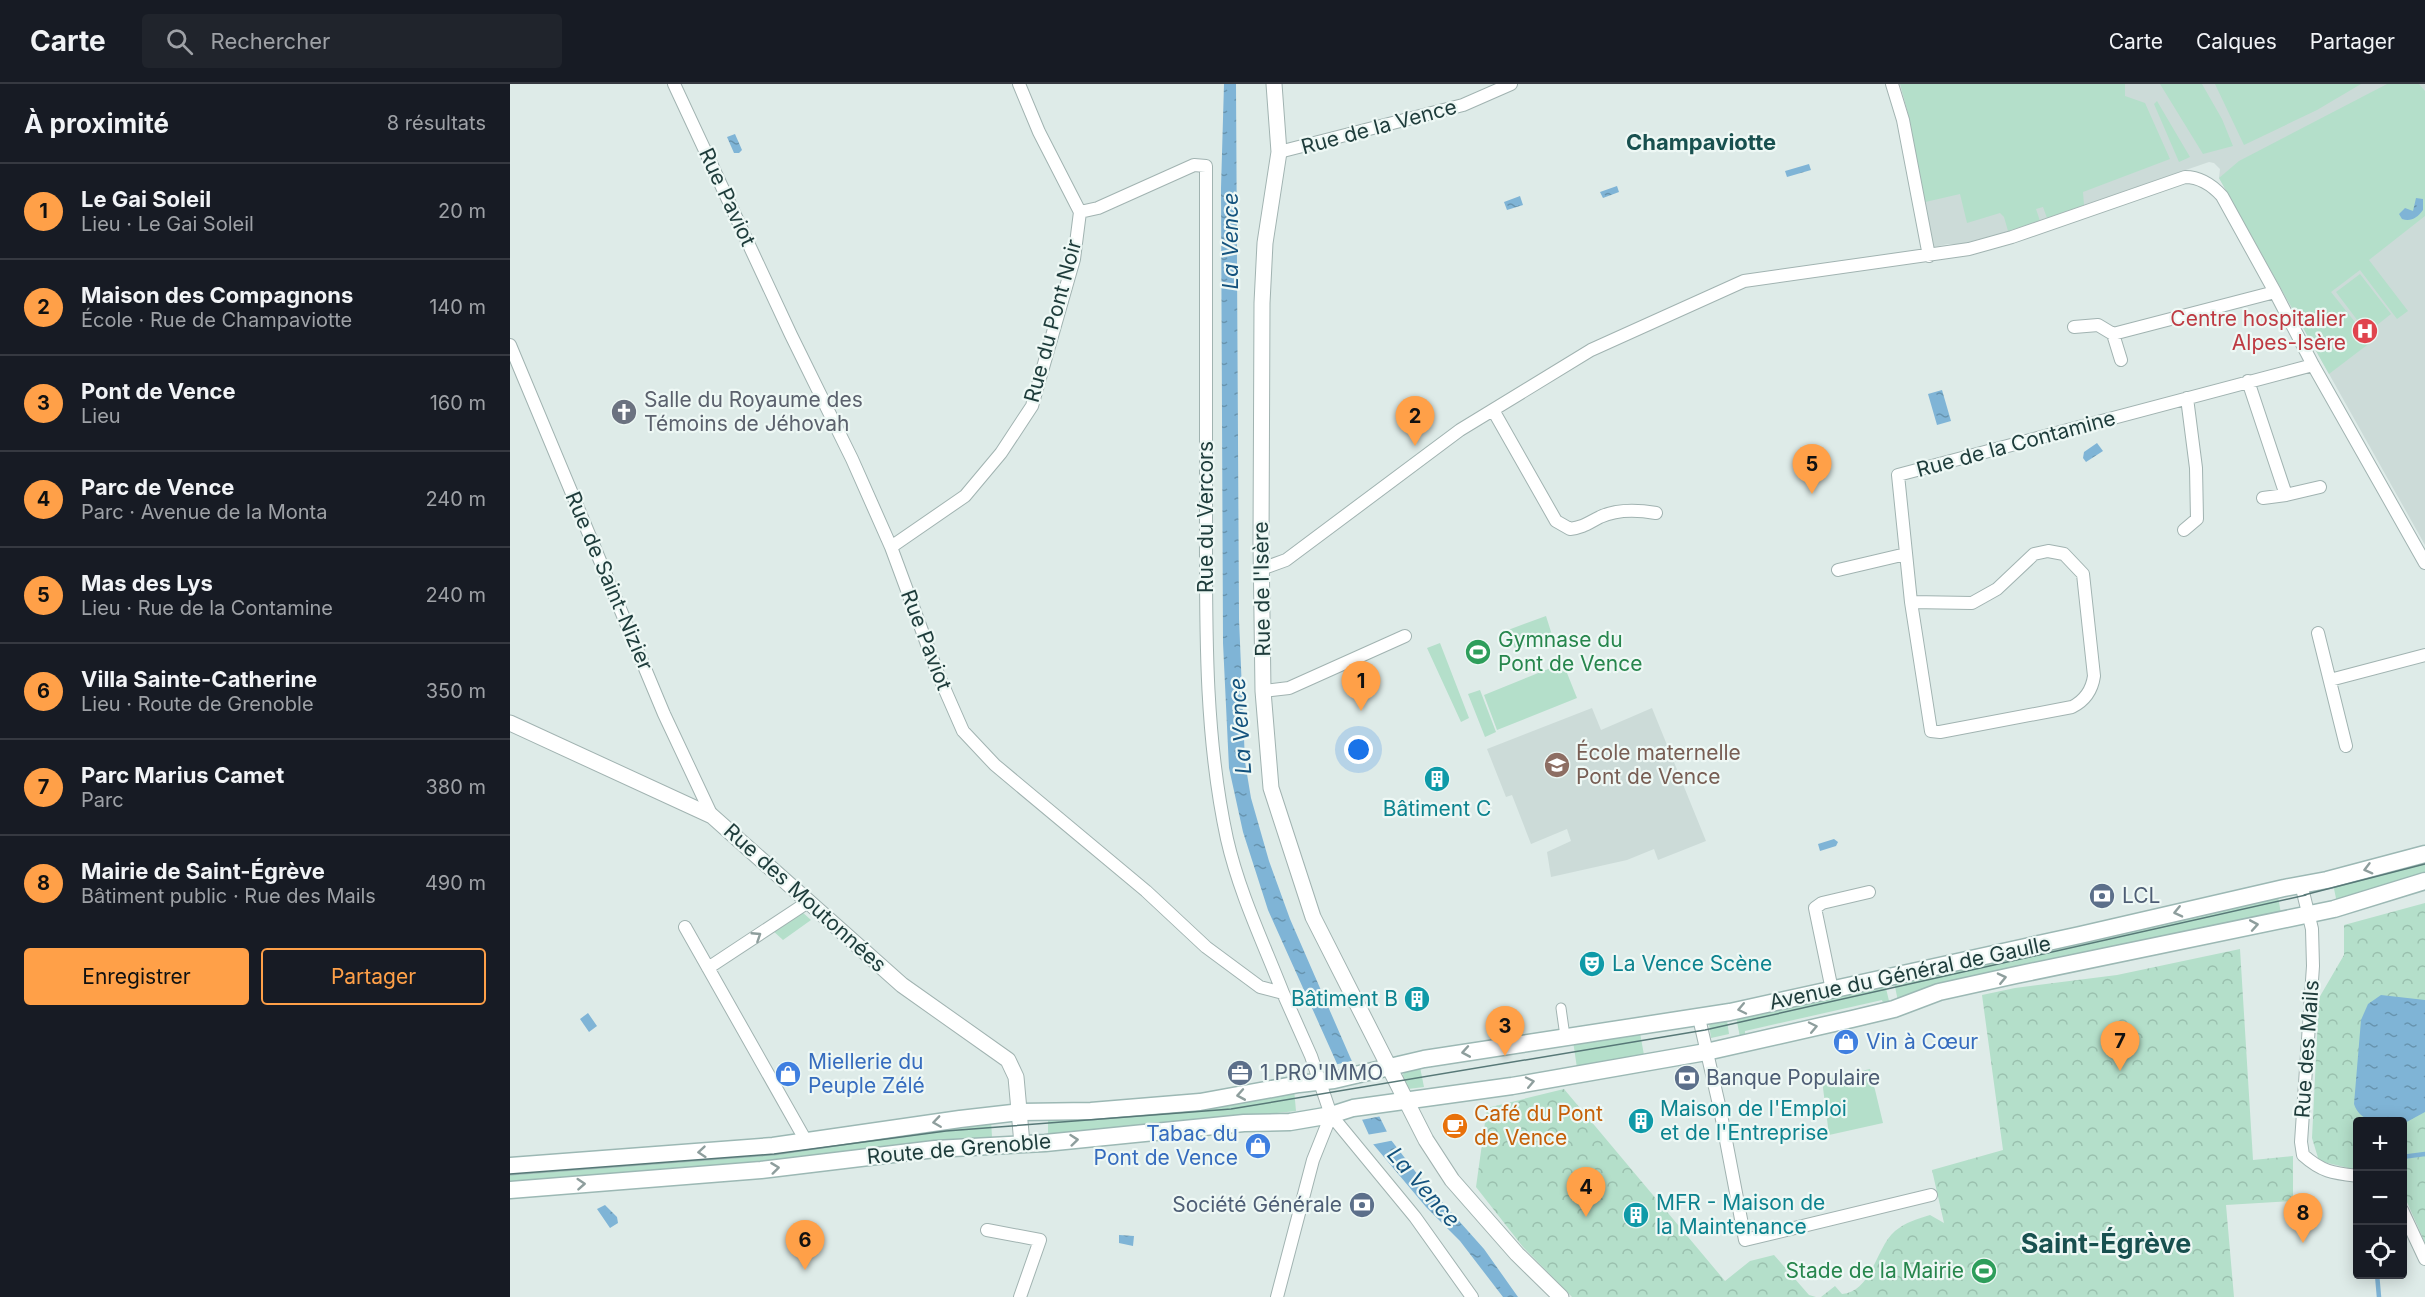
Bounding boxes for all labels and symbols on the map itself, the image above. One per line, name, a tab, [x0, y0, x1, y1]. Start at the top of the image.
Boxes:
street label: Rue de la Vence	[1298, 94, 1459, 159]
district label: Champaviotte	[1626, 129, 1776, 155]
street label: Rue Paviot	[694, 144, 761, 250]
water label: La Vence	[1217, 192, 1243, 290]
street label: Rue du Pont Noir	[1019, 237, 1086, 405]
place label: Centre hospitalier Alpes-Isère	[2170, 306, 2346, 355]
hospital icon: Centre hospitalier Alpes-Isère	[2350, 316, 2380, 346]
place label: Salle du Royaume des Témoins de Jéhovah	[644, 387, 863, 436]
pin: 2	[1396, 396, 1434, 446]
church icon: Salle du Royaume des Témoins de Jéhovah	[609, 397, 639, 427]
street label: Rue de la Contamine	[1914, 405, 2118, 482]
street label: Rue du Vercors	[1193, 441, 1218, 593]
pin: 5	[1792, 444, 1832, 494]
street label: Rue de Saint-Nizier	[560, 488, 658, 674]
street label: Rue de l'Isère	[1248, 521, 1275, 657]
street label: Rue Paviot	[896, 586, 957, 694]
place label: Gymnase du Pont de Vence	[1498, 627, 1642, 676]
sports icon: Gymnase du Pont de Vence	[1463, 637, 1493, 667]
pin: 1	[1342, 662, 1380, 711]
water label: La Vence	[1224, 677, 1256, 775]
your location	[1344, 735, 1373, 764]
place label: École maternelle Pont de Vence	[1576, 739, 1741, 789]
school or university icon: École maternelle Pont de Vence	[1542, 750, 1572, 780]
building icon: Bâtiment C	[1422, 764, 1452, 794]
place label: Bâtiment C	[1383, 796, 1491, 821]
street label: Rue des Moutonnées	[719, 818, 892, 977]
one-way arrow	[2364, 862, 2374, 874]
bank icon: LCL	[2087, 881, 2117, 911]
place label: LCL	[2122, 883, 2161, 908]
one-way arrow	[2174, 905, 2184, 918]
one-way arrow	[2249, 919, 2259, 932]
street label: Avenue du Général de Gaulle	[1767, 930, 2053, 1015]
one-way arrow	[750, 932, 761, 943]
theatre icon: La Vence Scène	[1577, 949, 1607, 979]
place label: La Vence Scène	[1612, 951, 1772, 976]
one-way arrow	[1997, 973, 2007, 986]
street label: Rue des Mails	[2289, 979, 2324, 1119]
building icon: Bâtiment B	[1402, 984, 1432, 1014]
place label: Bâtiment B	[1291, 986, 1398, 1011]
one-way arrow	[1737, 1002, 1747, 1015]
pin: 3	[1486, 1006, 1524, 1056]
one-way arrow	[1808, 1021, 1818, 1034]
pin: 7	[2100, 1022, 2140, 1071]
shop icon: Vin à Cœur	[1831, 1027, 1861, 1057]
place label: Vin à Cœur	[1866, 1029, 1978, 1054]
one-way arrow	[1462, 1045, 1472, 1058]
place label: Miellerie du Peuple Zélé	[808, 1049, 925, 1098]
office icon: 1 PRO'IMMO	[1225, 1058, 1255, 1088]
shop icon: Miellerie du Peuple Zélé	[773, 1059, 803, 1089]
place label: 1 PRO'IMMO	[1260, 1060, 1383, 1085]
bank icon: Banque Populaire	[1672, 1063, 1702, 1093]
place label: Banque Populaire	[1706, 1065, 1880, 1090]
one-way arrow	[1525, 1076, 1535, 1089]
one-way arrow	[1237, 1088, 1246, 1100]
place label: Maison de l'Emploi et de l'Entreprise	[1660, 1096, 1847, 1145]
place label: Café du Pont de Vence	[1474, 1101, 1603, 1150]
building icon: Maison de l'Emploi et de l'Entreprise	[1626, 1106, 1656, 1136]
cafe icon: Café du Pont de Vence	[1440, 1111, 1470, 1141]
one-way arrow	[932, 1115, 941, 1127]
place label: Tabac du Pont de Vence	[1094, 1121, 1238, 1170]
street label: Route de Grenoble	[866, 1128, 1052, 1169]
shop icon: Tabac du Pont de Vence	[1243, 1131, 1273, 1161]
one-way arrow	[1069, 1134, 1078, 1147]
water label: La Vence	[1382, 1142, 1466, 1232]
one-way arrow	[697, 1145, 706, 1158]
one-way arrow	[771, 1163, 780, 1175]
pin: 4	[1566, 1168, 1606, 1217]
one-way arrow	[577, 1177, 586, 1190]
bank icon: Société Générale	[1347, 1190, 1377, 1220]
place label: MFR - Maison de la Maintenance	[1656, 1190, 1825, 1239]
place label: Société Générale	[1172, 1192, 1342, 1217]
pin: 8	[2284, 1194, 2322, 1243]
building icon: MFR - Maison de la Maintenance	[1621, 1200, 1651, 1230]
pin: 6	[786, 1220, 824, 1270]
district label: Saint-Égrève	[2021, 1227, 2191, 1260]
sports icon: Stade de la Mairie	[1969, 1256, 1999, 1286]
place label: Stade de la Mairie	[1786, 1258, 1964, 1283]

